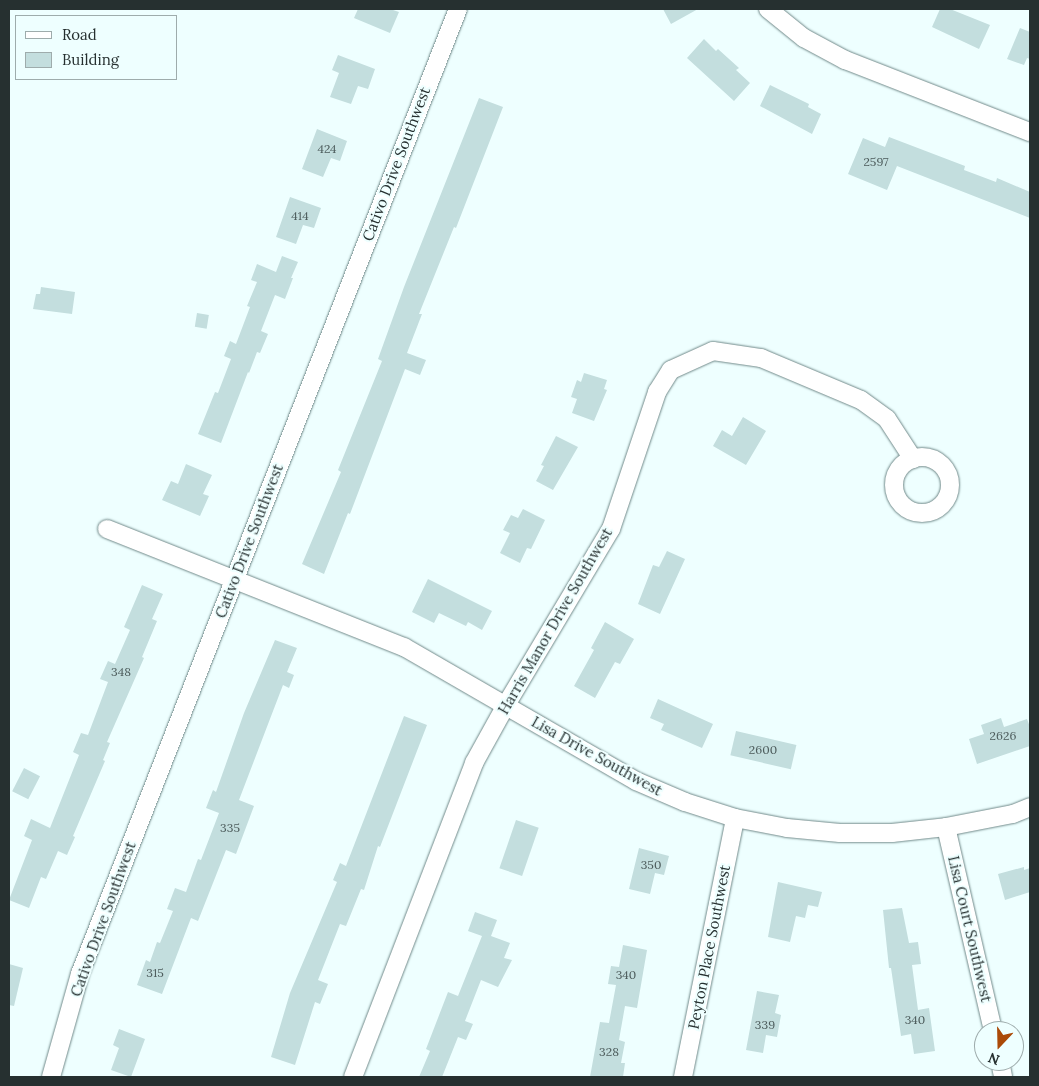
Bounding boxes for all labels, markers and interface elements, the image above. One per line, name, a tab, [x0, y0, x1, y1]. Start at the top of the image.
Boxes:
legend	[15, 15, 178, 80]
text: Road	[62, 25, 97, 44]
text: Building	[62, 50, 119, 69]
street label: Cativo Drive Southwest	[358, 84, 434, 244]
house number: 424	[317, 142, 337, 156]
house number: 2597	[863, 155, 889, 169]
house number: 414	[291, 209, 309, 223]
street label: Cativo Drive Southwest	[211, 461, 287, 621]
street label: Harris Manor Drive Southwest	[494, 525, 616, 717]
house number: 348	[111, 665, 131, 679]
street label: Lisa Drive Southwest	[529, 713, 665, 799]
house number: 2626	[990, 729, 1016, 743]
house number: 2600	[749, 743, 777, 757]
house number: 335	[220, 821, 240, 835]
street label: Cativo Drive Southwest	[67, 839, 139, 999]
street label: Lisa Court Southwest	[944, 854, 996, 1004]
house number: 350	[641, 858, 661, 872]
street label: Peyton Place Southwest	[684, 863, 734, 1031]
house number: 315	[146, 966, 164, 980]
house number: 340	[616, 968, 636, 982]
house number: 340	[905, 1013, 925, 1027]
house number: 339	[755, 1018, 775, 1032]
north arrow	[974, 1021, 1024, 1071]
house number: 328	[599, 1045, 619, 1059]
text: N	[986, 1049, 1002, 1069]

